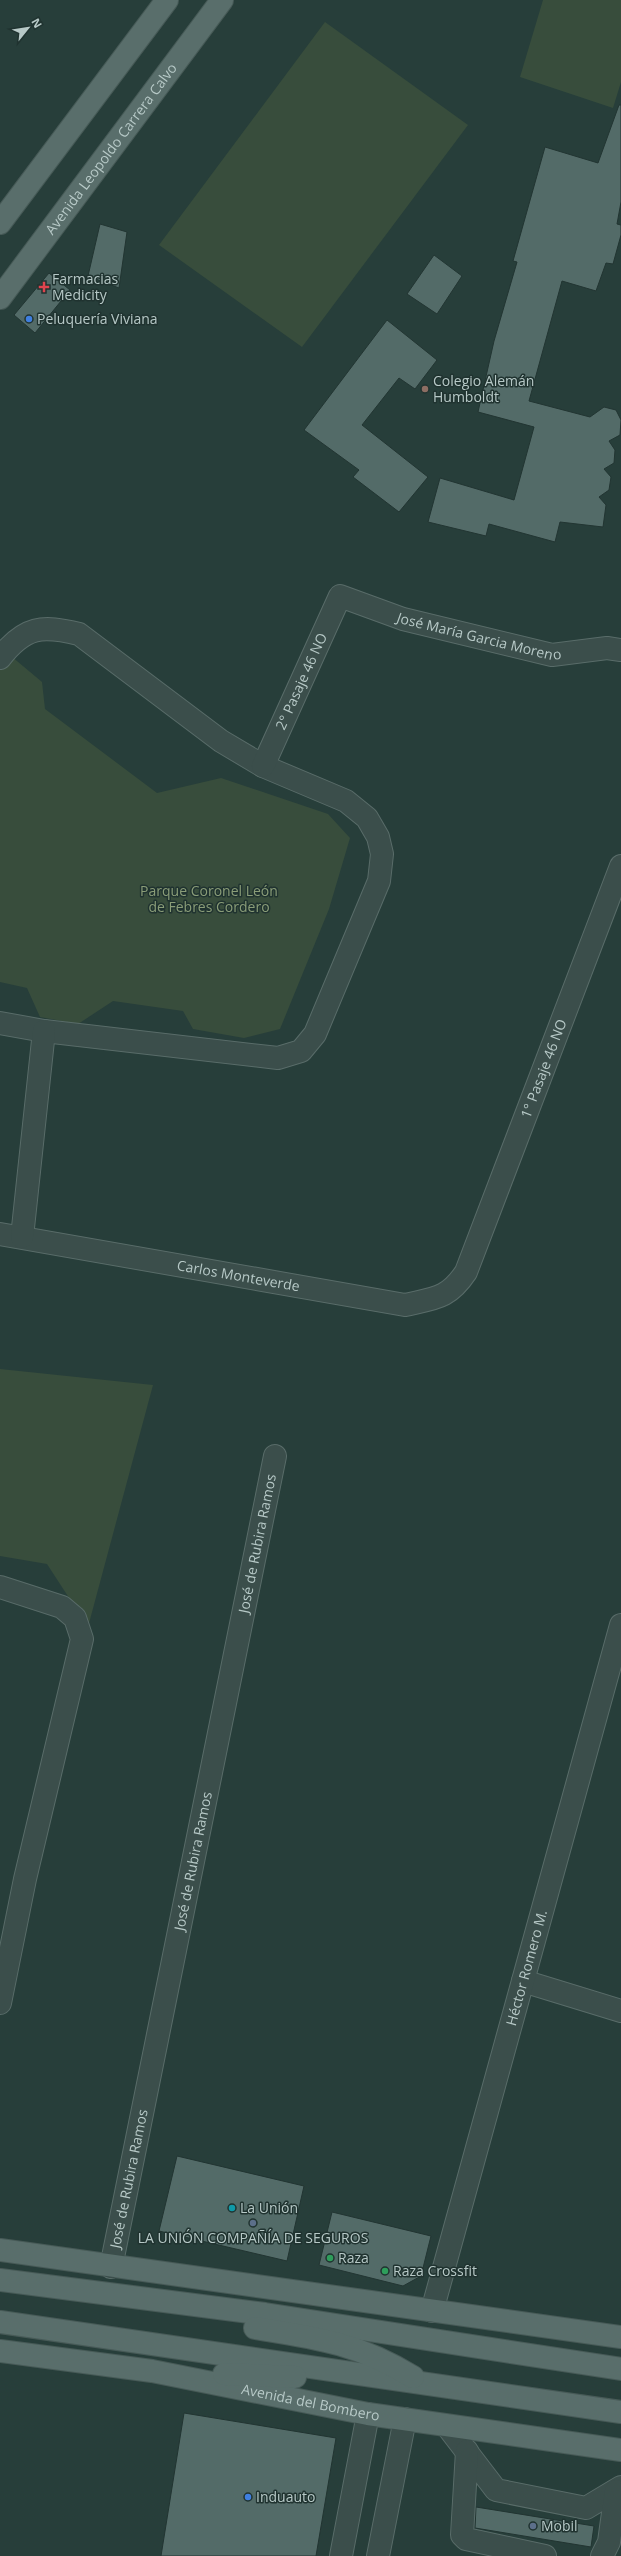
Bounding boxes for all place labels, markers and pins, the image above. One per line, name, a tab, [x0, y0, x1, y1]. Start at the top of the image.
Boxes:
place label: Farmacias Medicity	[52, 269, 118, 304]
marker: Farmacias Medicity	[39, 282, 49, 292]
place label: Peluquería Viviana	[37, 309, 158, 328]
marker: Peluquería Viviana	[24, 314, 34, 324]
place label: Colegio Alemán Humboldt	[433, 371, 534, 406]
marker: Colegio Alemán Humboldt	[420, 384, 430, 394]
place label: La Unión	[240, 2198, 298, 2217]
marker: La Unión	[227, 2203, 237, 2213]
marker: LA UNIÓN COMPAÑÍA DE SEGUROS	[248, 2218, 258, 2228]
place label: LA UNIÓN COMPAÑÍA DE SEGUROS	[138, 2228, 368, 2247]
place label: Raza	[338, 2248, 369, 2267]
marker: Raza	[325, 2253, 335, 2263]
place label: Raza Crossfit	[393, 2261, 477, 2280]
marker: Raza Crossfit	[380, 2266, 390, 2276]
place label: Induauto	[256, 2487, 315, 2506]
marker: Induauto	[243, 2492, 253, 2502]
place label: Mobil	[541, 2516, 578, 2535]
marker: Mobil	[528, 2521, 538, 2531]

